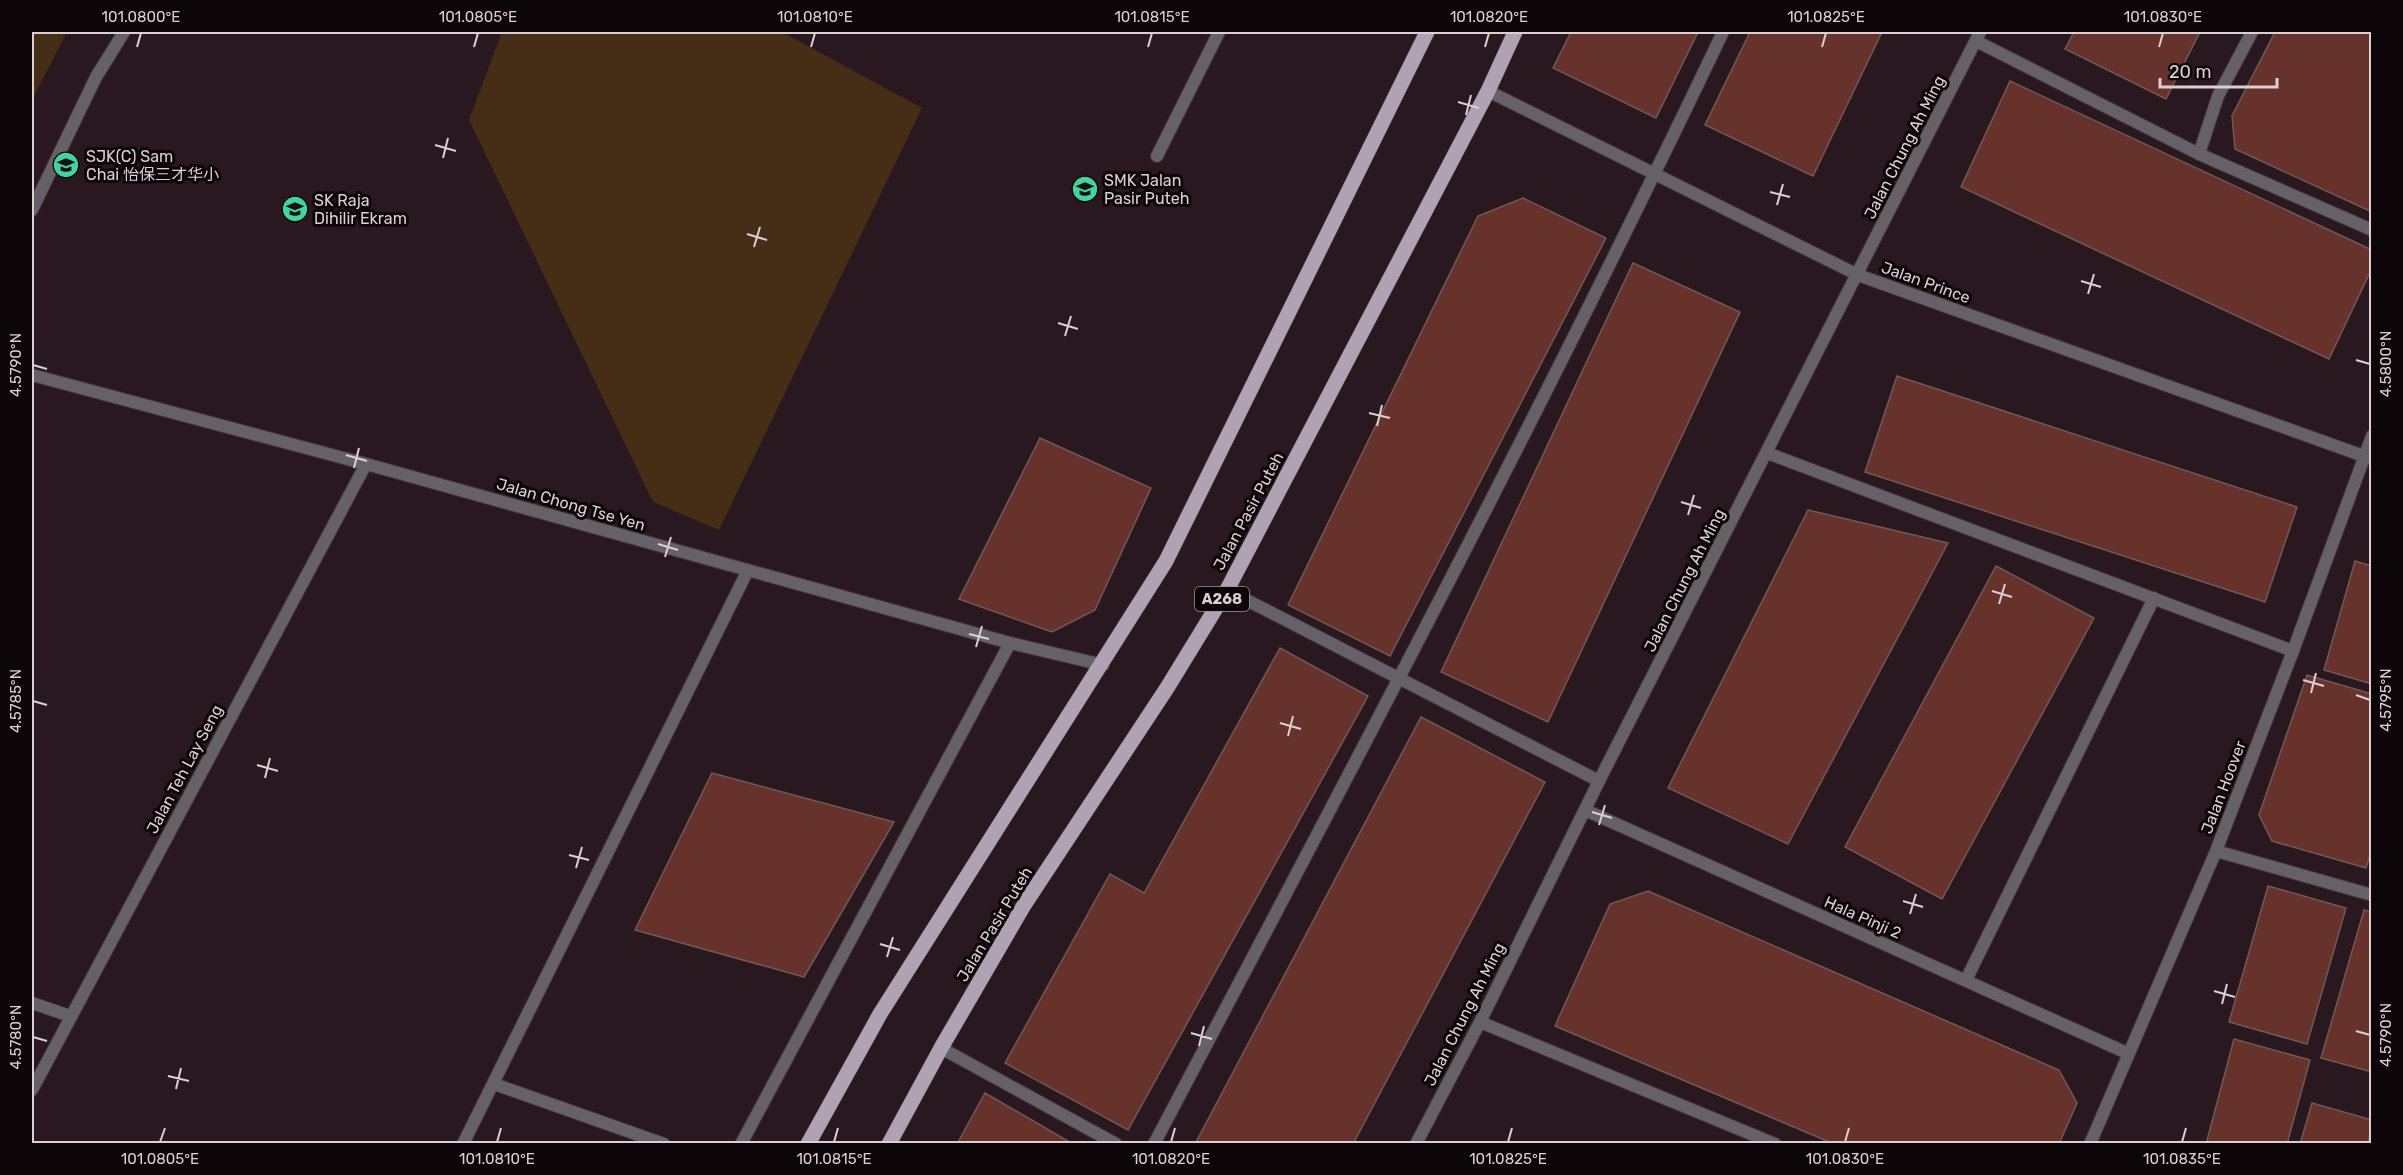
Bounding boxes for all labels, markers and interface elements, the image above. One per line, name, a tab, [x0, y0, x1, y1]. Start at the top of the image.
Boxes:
text: 101.0800°E	[102, 8, 180, 26]
text: 101.0805°E	[439, 8, 517, 26]
text: 101.0810°E	[777, 8, 853, 26]
text: 101.0815°E	[1114, 8, 1190, 26]
text: 101.0820°E	[1450, 8, 1528, 26]
text: 101.0825°E	[1787, 8, 1865, 26]
text: 101.0830°E	[2124, 8, 2202, 26]
scale bar	[2160, 51, 2277, 89]
text: 20 m	[2169, 61, 2211, 83]
street label: Jalan Chung Ah Ming	[1860, 72, 1949, 222]
place label: SJK(C) Sam Chai 怡保三才华小	[86, 147, 219, 184]
school or university icon: SJK(C) Sam Chai 怡保三才华小	[51, 150, 81, 180]
place label: SMK Jalan Pasir Puteh	[1104, 171, 1189, 208]
school or university icon: SMK Jalan Pasir Puteh	[1070, 174, 1100, 204]
place label: SK Raja Dihilir Ekram	[314, 191, 407, 228]
school or university icon: SK Raja Dihilir Ekram	[280, 194, 310, 224]
street label: Jalan Prince	[1879, 258, 1973, 307]
text: 4.5800°N	[2377, 331, 2395, 397]
text: 4.5790°N	[7, 333, 25, 397]
street label: Jalan Pasir Puteh	[1209, 449, 1288, 573]
street label: Jalan Chong Tse Yen	[494, 474, 647, 535]
street label: Jalan Chung Ah Ming	[1640, 505, 1729, 655]
road number: A268	[1195, 587, 1249, 611]
text: 4.5795°N	[2377, 668, 2395, 732]
text: 4.5785°N	[7, 669, 25, 733]
street label: Jalan Teh Lay Seng	[142, 701, 226, 837]
street label: Jalan Hoover	[2197, 738, 2250, 836]
street label: Jalan Pasir Puteh	[953, 863, 1036, 985]
street label: Hala Pinji 2	[1821, 892, 1904, 943]
street label: Jalan Chung Ah Ming	[1420, 939, 1509, 1089]
text: 4.5790°N	[2377, 1003, 2395, 1067]
text: 4.5780°N	[7, 1005, 25, 1069]
text: 101.0805°E	[121, 1150, 199, 1168]
text: 101.0810°E	[459, 1150, 535, 1168]
text: 101.0815°E	[796, 1150, 872, 1168]
text: 101.0820°E	[1132, 1150, 1210, 1168]
text: 101.0825°E	[1469, 1150, 1547, 1168]
text: 101.0830°E	[1806, 1150, 1884, 1168]
text: 101.0835°E	[2143, 1150, 2221, 1168]

